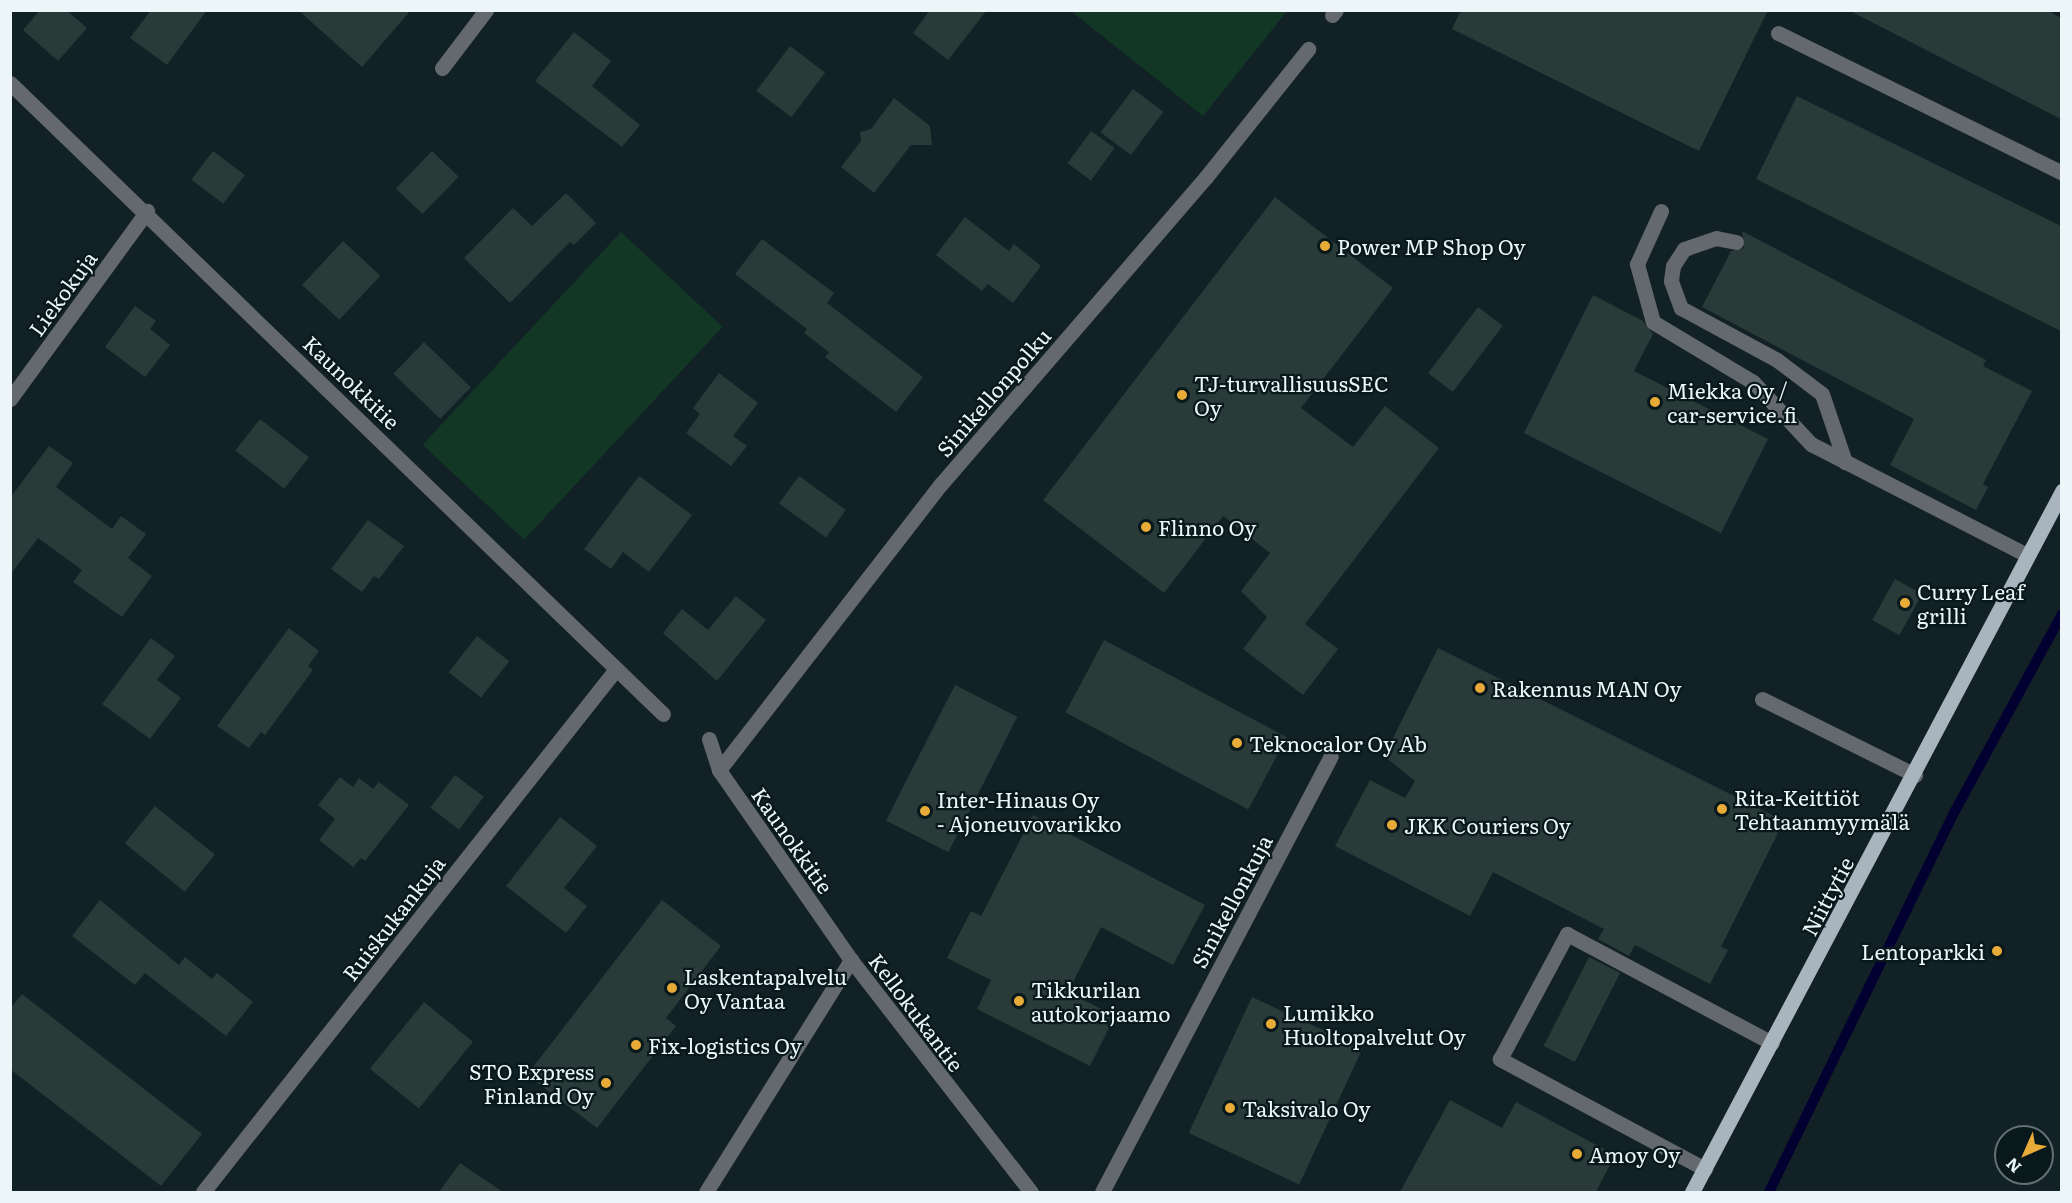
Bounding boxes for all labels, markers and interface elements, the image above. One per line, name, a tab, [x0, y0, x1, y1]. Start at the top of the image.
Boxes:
place label: Power MP Shop Oy	[1337, 233, 1526, 259]
marker: Power MP Shop Oy	[1318, 239, 1332, 253]
street label: Liekokuja	[23, 246, 101, 340]
street label: Sinikellonpolku	[931, 323, 1055, 461]
street label: Kaunokkitie	[299, 330, 405, 434]
place label: TJ-turvallisuusSEC Oy	[1194, 370, 1389, 420]
place label: Miekka Oy / car-service.fi	[1667, 377, 1797, 427]
marker: TJ-turvallisuusSEC Oy	[1175, 388, 1189, 402]
marker: Miekka Oy / car-service.fi	[1648, 395, 1662, 409]
place label: Flinno Oy	[1158, 514, 1256, 540]
marker: Flinno Oy	[1139, 520, 1153, 534]
place label: Curry Leaf grilli	[1917, 578, 2025, 628]
marker: Curry Leaf grilli	[1898, 596, 1912, 610]
place label: Rakennus MAN Oy	[1492, 675, 1682, 701]
marker: Rakennus MAN Oy	[1473, 681, 1487, 695]
place label: Teknocalor Oy Ab	[1249, 730, 1427, 756]
marker: Teknocalor Oy Ab	[1230, 736, 1244, 750]
street label: Kaunokkitie	[747, 782, 839, 898]
place label: Rita-Keittiöt Tehtaanmyymälä	[1734, 784, 1910, 834]
place label: Inter-Hinaus Oy - Ajoneuvovarikko	[937, 786, 1122, 836]
marker: Rita-Keittiöt Tehtaanmyymälä	[1715, 802, 1729, 816]
marker: Inter-Hinaus Oy - Ajoneuvovarikko	[918, 804, 932, 818]
place label: JKK Couriers Oy	[1404, 812, 1571, 838]
marker: JKK Couriers Oy	[1385, 818, 1399, 832]
street label: Sinikellonkuja	[1185, 830, 1277, 972]
street label: Ruiskukankuja	[337, 851, 449, 985]
street label: Niittytie	[1796, 852, 1858, 940]
place label: Lentoparkki	[1861, 938, 1985, 964]
marker: Lentoparkki	[1990, 944, 2004, 958]
street label: Kellokukantie	[864, 948, 970, 1076]
place label: Laskentapalvelu Oy Vantaa	[684, 963, 847, 1013]
place label: Tikkurilan autokorjaamo	[1031, 976, 1171, 1026]
marker: Laskentapalvelu Oy Vantaa	[665, 981, 679, 995]
marker: Tikkurilan autokorjaamo	[1012, 994, 1026, 1008]
place label: Lumikko Huoltopalvelut Oy	[1283, 999, 1466, 1049]
marker: Lumikko Huoltopalvelut Oy	[1264, 1017, 1278, 1031]
place label: Fix-logistics Oy	[648, 1032, 802, 1058]
marker: Fix-logistics Oy	[629, 1038, 643, 1052]
place label: STO Express Finland Oy	[469, 1058, 594, 1108]
marker: STO Express Finland Oy	[599, 1076, 613, 1090]
place label: Taksivalo Oy	[1242, 1095, 1371, 1121]
marker: Taksivalo Oy	[1223, 1101, 1237, 1115]
north arrow	[1994, 1125, 2054, 1185]
place label: Amoy Oy	[1589, 1141, 1680, 1167]
marker: Amoy Oy	[1570, 1147, 1584, 1161]
text: N	[1999, 1153, 2026, 1180]

